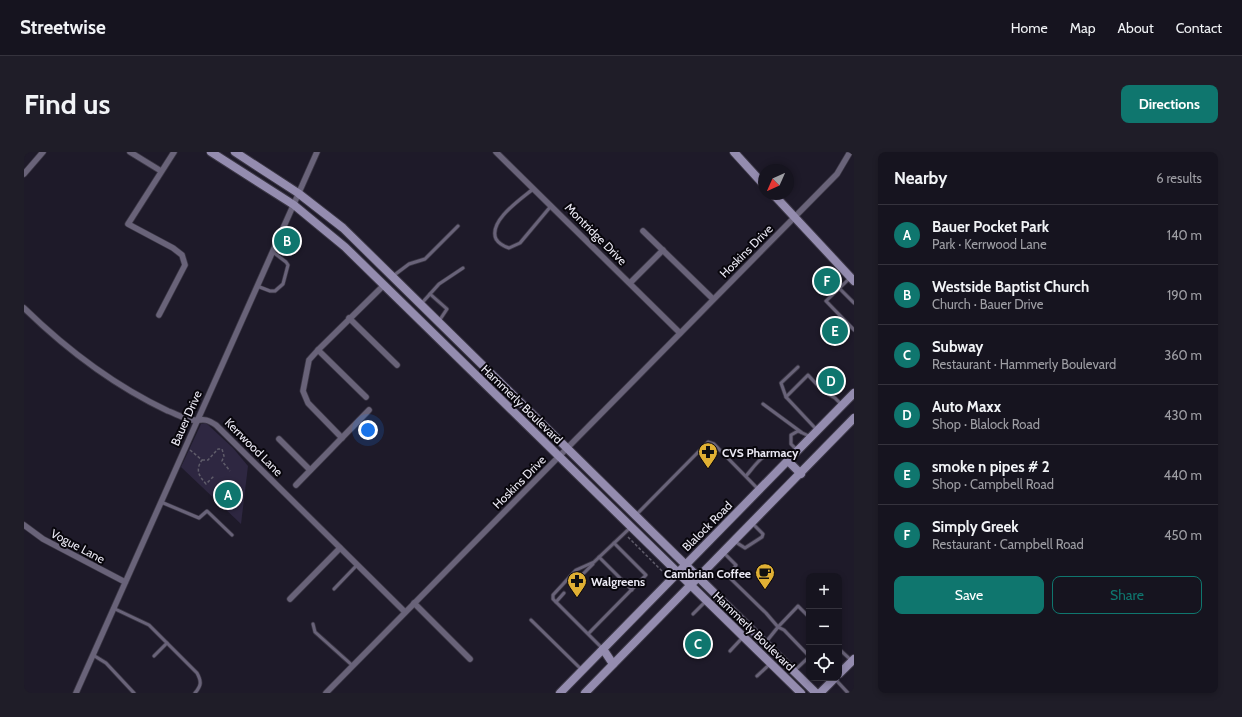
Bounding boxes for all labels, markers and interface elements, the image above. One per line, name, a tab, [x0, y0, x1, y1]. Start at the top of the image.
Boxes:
text: Streetwise	[20, 16, 106, 39]
text: Home	[1011, 19, 1048, 37]
text: Map	[1070, 19, 1095, 37]
text: About	[1117, 19, 1154, 37]
text: Contact	[1176, 19, 1222, 37]
button: Directions	[1121, 85, 1218, 123]
text: Find us	[24, 87, 110, 121]
north arrow	[758, 164, 794, 200]
text: Nearby	[894, 168, 947, 188]
text: 6 results	[1156, 170, 1202, 186]
street label: Montridge Drive	[562, 200, 630, 268]
text: Bauer Pocket Park	[932, 218, 1049, 236]
street label: Hoskins Drive	[716, 221, 776, 281]
pin: B	[274, 226, 300, 256]
text: A	[903, 227, 911, 243]
text: 140 m	[1167, 227, 1202, 243]
text: Park · Kerrwood Lane	[932, 236, 1047, 252]
pin: F	[814, 266, 840, 296]
text: Westside Baptist Church	[932, 278, 1089, 296]
text: B	[903, 287, 911, 303]
text: 190 m	[1167, 287, 1202, 303]
text: Church · Bauer Drive	[932, 296, 1043, 312]
pin: E	[822, 316, 848, 346]
text: Subway	[932, 338, 983, 356]
text: C	[903, 347, 911, 363]
text: 360 m	[1164, 347, 1202, 363]
text: Restaurant · Hammerly Boulevard	[932, 356, 1116, 372]
street label: Hammerly Boulevard	[478, 361, 566, 447]
pin: D	[818, 366, 844, 396]
street label: Bauer Drive	[167, 388, 205, 448]
text: Auto Maxx	[932, 398, 1001, 416]
text: D	[902, 407, 912, 423]
text: 430 m	[1164, 407, 1202, 423]
street label: Kerrwood Lane	[222, 415, 286, 479]
text: Shop · Blalock Road	[932, 416, 1040, 432]
your location	[358, 420, 378, 440]
pharmacy icon: CVS Pharmacy	[697, 441, 719, 469]
place label: CVS Pharmacy	[722, 445, 799, 460]
street label: Hoskins Drive	[489, 452, 549, 512]
text: smoke n pipes # 2	[932, 458, 1050, 476]
text: E	[903, 467, 911, 483]
text: 440 m	[1164, 467, 1202, 483]
text: Shop · Campbell Road	[932, 476, 1054, 492]
pin: A	[215, 480, 241, 510]
street label: Blalock Road	[679, 498, 735, 554]
text: Simply Greek	[932, 518, 1019, 536]
street label: Vogue Lane	[48, 526, 108, 566]
text: F	[904, 527, 910, 543]
text: 450 m	[1164, 527, 1202, 543]
text: Restaurant · Campbell Road	[932, 536, 1084, 552]
cafe icon: Cambrian Coffee	[754, 562, 776, 590]
place label: Cambrian Coffee	[664, 566, 751, 581]
pharmacy icon: Walgreens	[566, 570, 588, 598]
map controls	[806, 573, 842, 681]
button: +	[806, 573, 842, 609]
place label: Walgreens	[591, 574, 645, 589]
button: Save	[894, 576, 1044, 614]
button: Share	[1052, 576, 1202, 614]
street label: Hammerly Boulevard	[710, 588, 798, 674]
button: −	[806, 609, 842, 645]
pin: C	[685, 629, 711, 659]
button: locate	[806, 645, 842, 681]

